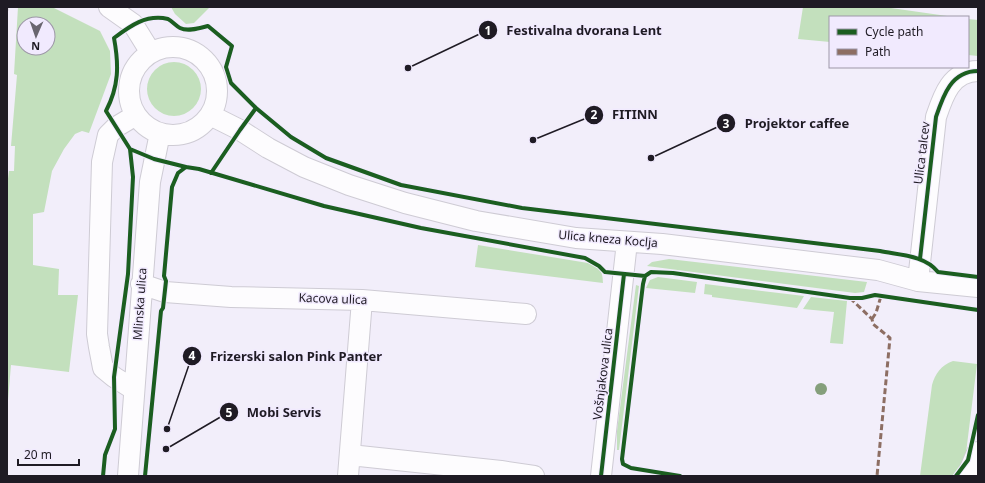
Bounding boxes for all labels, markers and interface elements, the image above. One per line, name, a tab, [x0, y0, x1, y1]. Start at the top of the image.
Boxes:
north arrow	[16, 16, 56, 56]
legend	[829, 16, 969, 68]
callout: Festivalna dvorana Lent	[478, 18, 670, 43]
text: Festivalna dvorana Lent	[506, 21, 662, 39]
text: 1	[485, 22, 491, 39]
text: Cycle path	[865, 23, 923, 40]
text: N	[31, 39, 40, 54]
text: Path	[865, 43, 891, 60]
callout: FITINN	[584, 102, 666, 127]
text: FITINN	[612, 105, 658, 123]
text: 2	[591, 106, 598, 123]
callout: Projektor caffee	[716, 111, 857, 136]
text: Projektor caffee	[745, 114, 849, 132]
text: 3	[723, 115, 730, 132]
street label: Ulica talcev	[909, 120, 934, 185]
street label: Ulica kneza Koclja	[558, 226, 659, 251]
street label: Mlinska ulica	[128, 267, 151, 341]
street label: Kacova ulica	[298, 289, 368, 308]
street label: Vošnjakova ulica	[588, 327, 617, 421]
callout: Frizerski salon Pink Panter	[182, 344, 390, 369]
text: 4	[189, 347, 196, 364]
text: Frizerski salon Pink Panter	[210, 347, 382, 365]
callout: Mobi Servis	[219, 400, 329, 425]
text: Mobi Servis	[247, 403, 321, 421]
text: 5	[226, 404, 233, 421]
scale bar	[18, 441, 79, 467]
text: 20 m	[24, 446, 52, 463]

